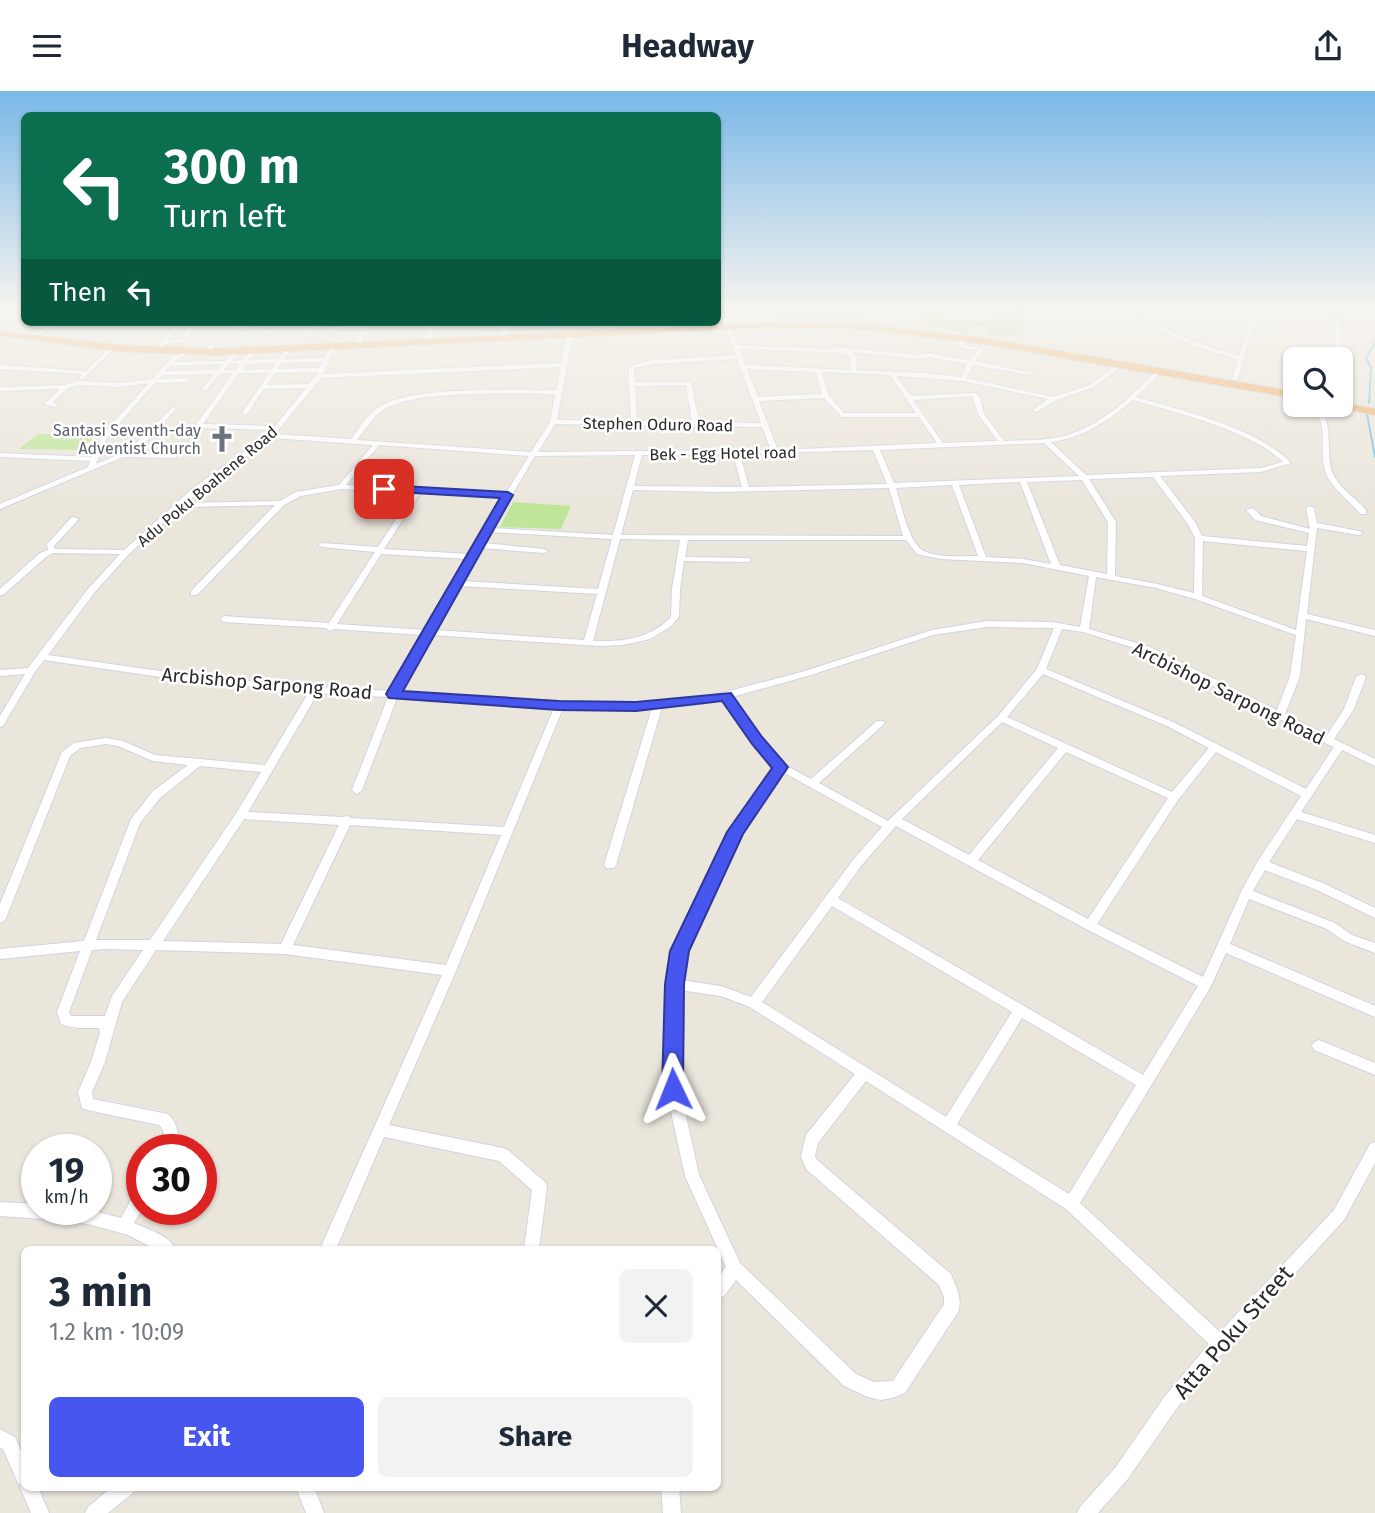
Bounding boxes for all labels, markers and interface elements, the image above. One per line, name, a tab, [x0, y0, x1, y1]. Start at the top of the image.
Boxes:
icon: menu	[28, 27, 66, 65]
text: Headway	[621, 27, 754, 65]
icon: share	[1309, 27, 1347, 65]
text: 300 m	[164, 137, 300, 196]
icon: left	[49, 140, 140, 231]
text: Turn left	[164, 197, 286, 235]
icon: left	[121, 273, 159, 311]
text: Then	[49, 277, 107, 308]
map controls	[1283, 347, 1353, 417]
button: search	[1283, 347, 1353, 417]
street label: Stephen Oduro Road	[583, 414, 733, 435]
place label: Santasi Seventh-day Adventist Church	[53, 421, 201, 458]
street label: Adu Poku Boahene Road	[133, 422, 281, 551]
church icon: Santasi Seventh-day Adventist Church	[207, 424, 237, 454]
street label: Bek - Egg Hotel road	[649, 443, 797, 464]
pin	[354, 459, 414, 519]
icon: arrive	[365, 470, 403, 508]
street label: Arcbishop Sarpong Road	[1129, 637, 1329, 750]
street label: Arcbishop Sarpong Road	[161, 663, 373, 704]
position arrow	[636, 1052, 710, 1126]
speed limit sign: 30	[126, 1134, 217, 1225]
text: 19	[49, 1149, 84, 1191]
text: km/h	[44, 1186, 89, 1208]
street label: Atta Poku Street	[1167, 1259, 1299, 1405]
text: 3 min	[49, 1267, 152, 1317]
button: close	[619, 1269, 693, 1343]
text: 1.2 km · 10:09	[49, 1318, 184, 1346]
button: Exit	[49, 1397, 364, 1477]
button: Share	[378, 1397, 693, 1477]

